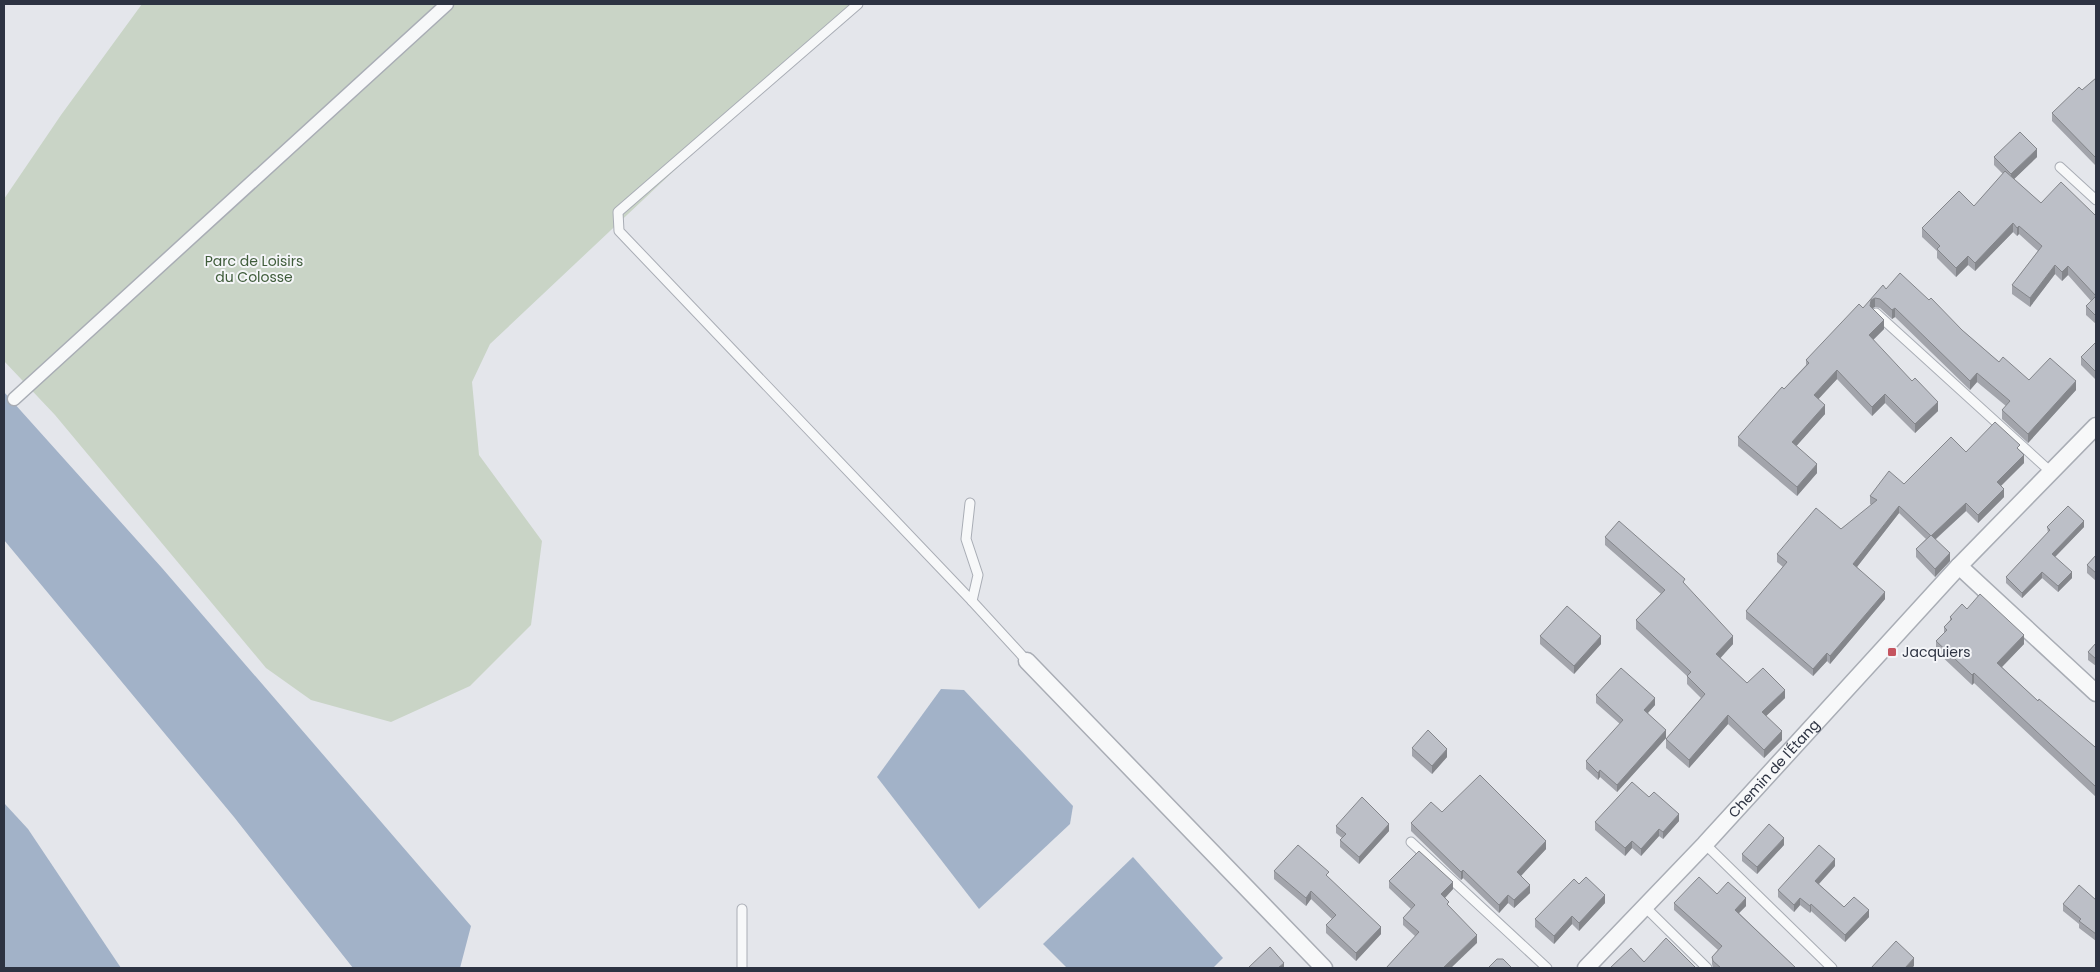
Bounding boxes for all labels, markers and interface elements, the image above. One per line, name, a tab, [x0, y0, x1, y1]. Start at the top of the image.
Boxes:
park label: Parc de Loisirs du Colosse	[205, 251, 303, 287]
place label: Jacquiers	[1902, 642, 1970, 662]
marker: Jacquiers	[1886, 646, 1898, 658]
street label: Chemin de l'Étang	[1724, 715, 1824, 822]

